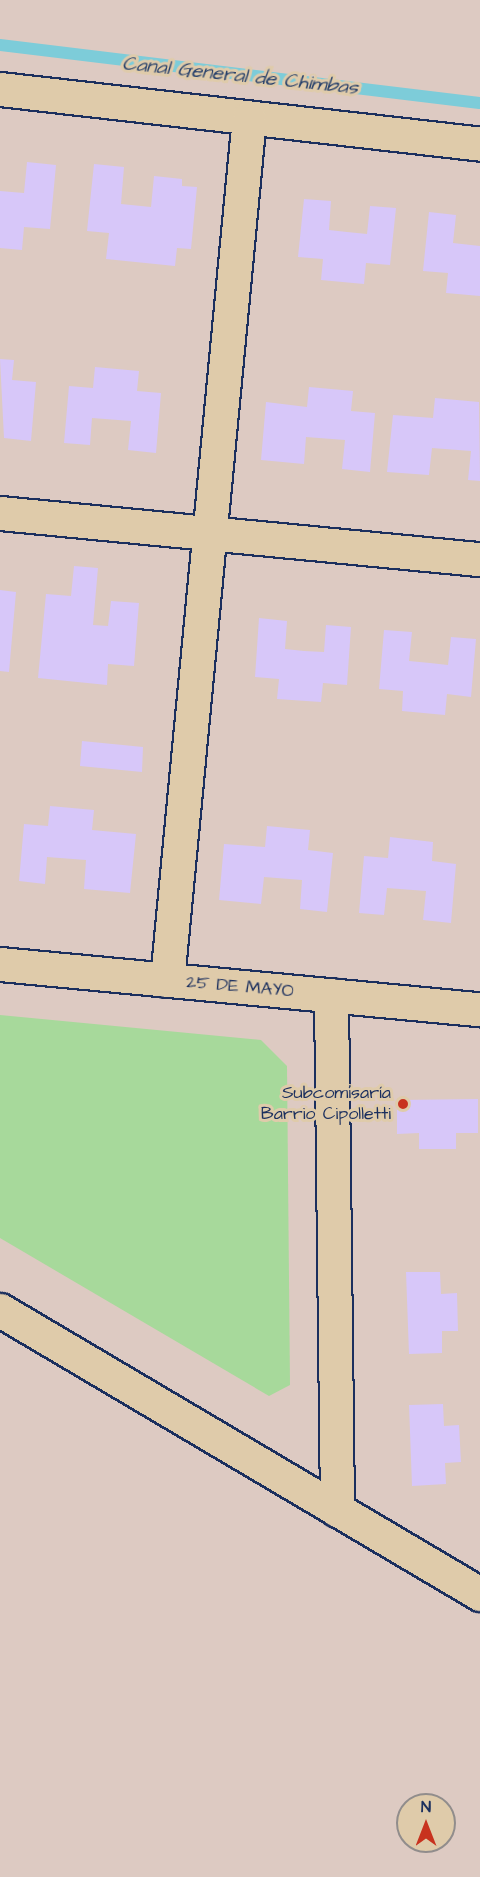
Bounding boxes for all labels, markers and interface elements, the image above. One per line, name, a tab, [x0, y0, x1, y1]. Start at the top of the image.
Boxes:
water label: Canal General de Chimbas	[121, 52, 359, 100]
street label: 25 DE MAYO	[185, 972, 295, 1002]
place label: Subcomisaría Barrio Cipolletti	[261, 1083, 391, 1126]
marker: Subcomisaría Barrio Cipolletti	[396, 1097, 410, 1111]
north arrow	[396, 1793, 456, 1853]
text: N	[421, 1796, 431, 1818]

